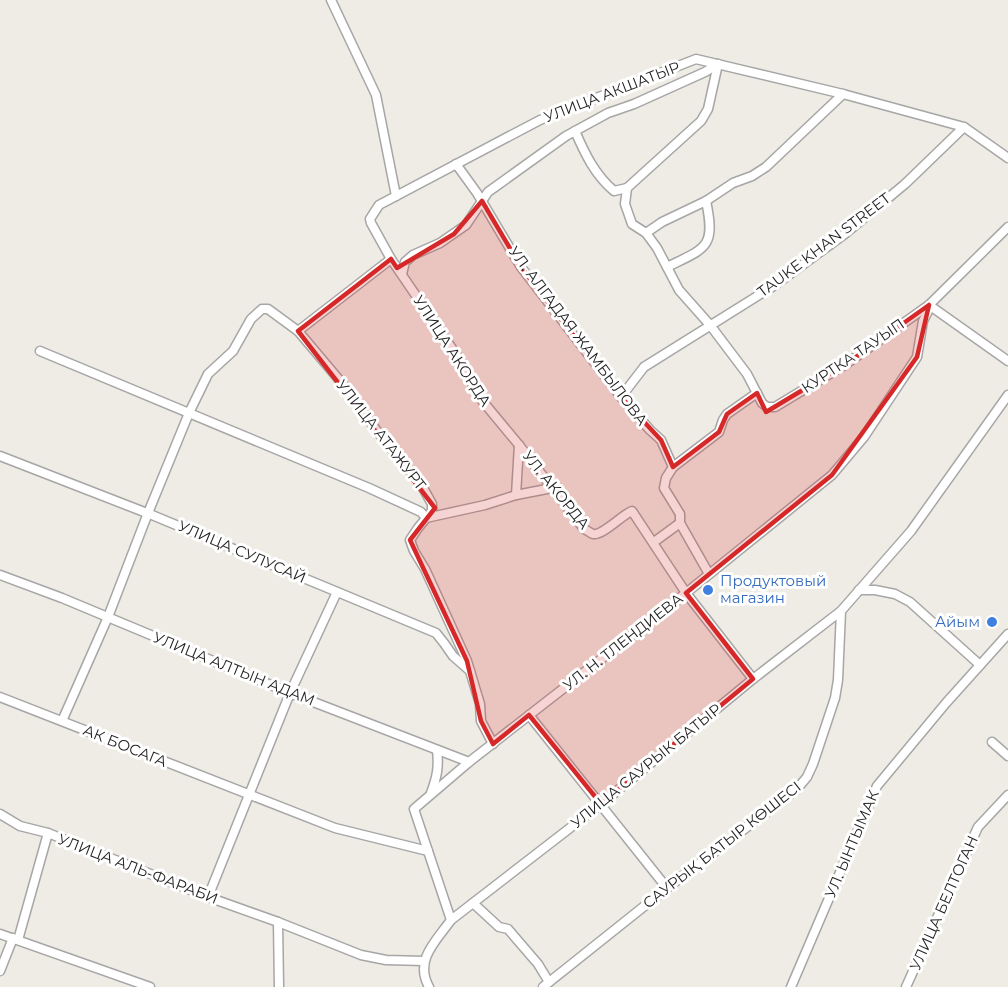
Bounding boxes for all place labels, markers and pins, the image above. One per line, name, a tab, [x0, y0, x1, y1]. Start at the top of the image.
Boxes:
place label: Продуктовый магазин	[720, 571, 826, 607]
marker: Продуктовый магазин	[701, 583, 715, 597]
place label: Айым	[935, 612, 980, 631]
marker: Айым	[985, 615, 999, 629]

